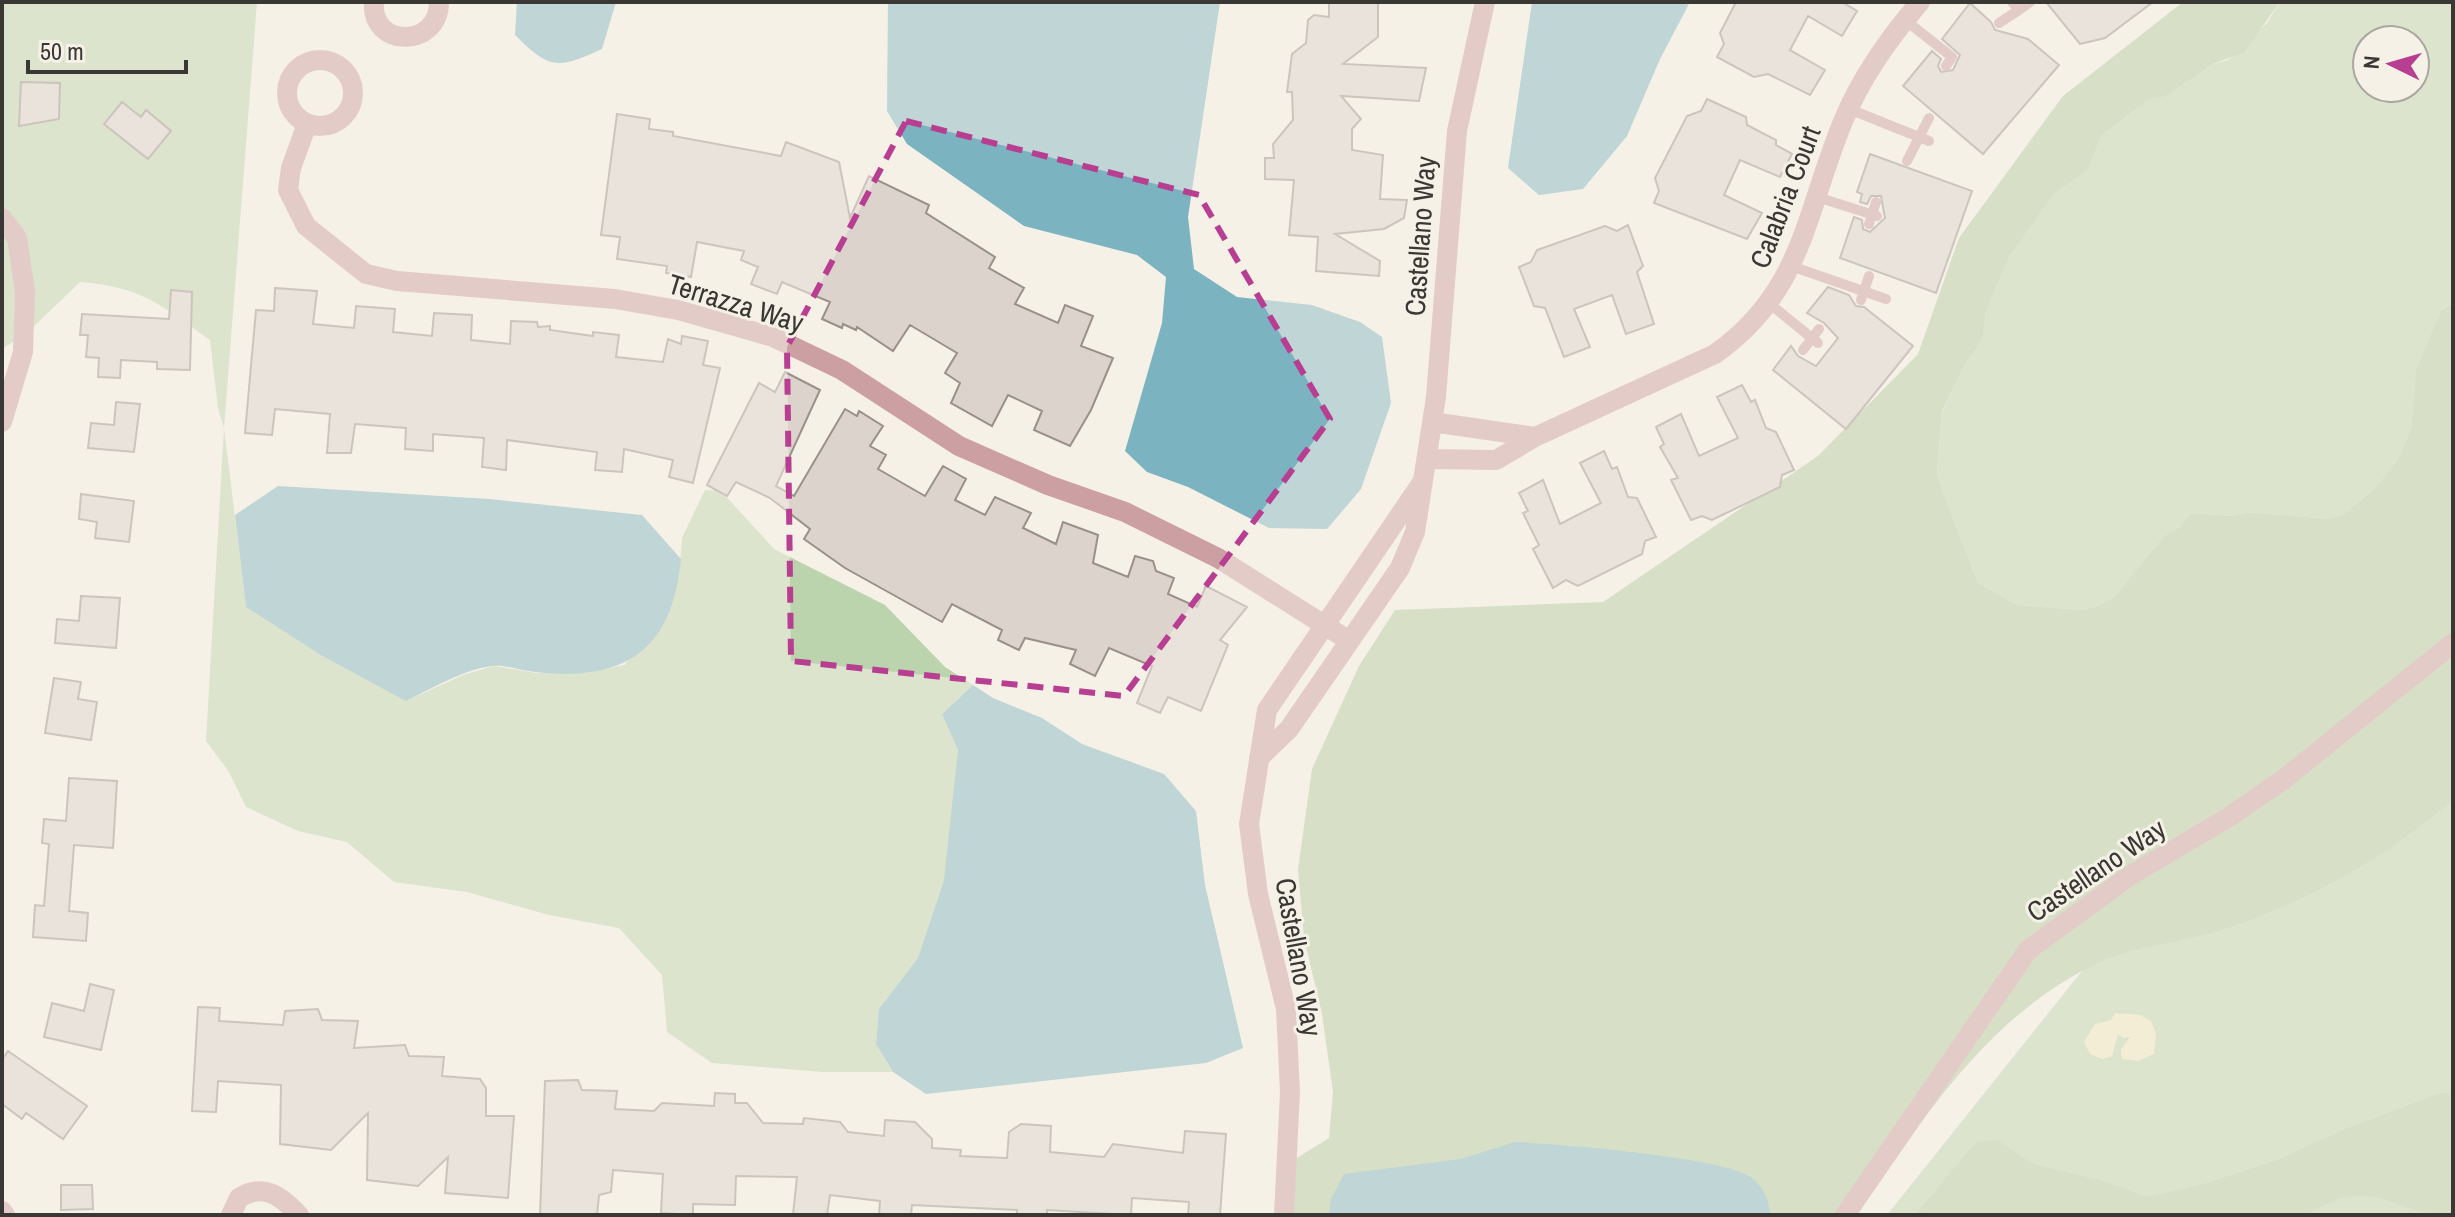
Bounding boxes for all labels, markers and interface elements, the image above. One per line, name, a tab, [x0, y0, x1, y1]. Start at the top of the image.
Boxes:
scale bar	[28, 24, 186, 74]
north arrow	[2351, 24, 2431, 104]
text: 50 m	[40, 35, 84, 67]
text: N	[2356, 54, 2387, 70]
street label: Calabria Court	[1741, 121, 1829, 273]
street label: Castellano Way	[1395, 154, 1445, 317]
street label: Terrazza Way	[664, 264, 809, 342]
street label: Castellano Way	[2019, 809, 2173, 930]
street label: Castellano Way	[1266, 875, 1332, 1040]

